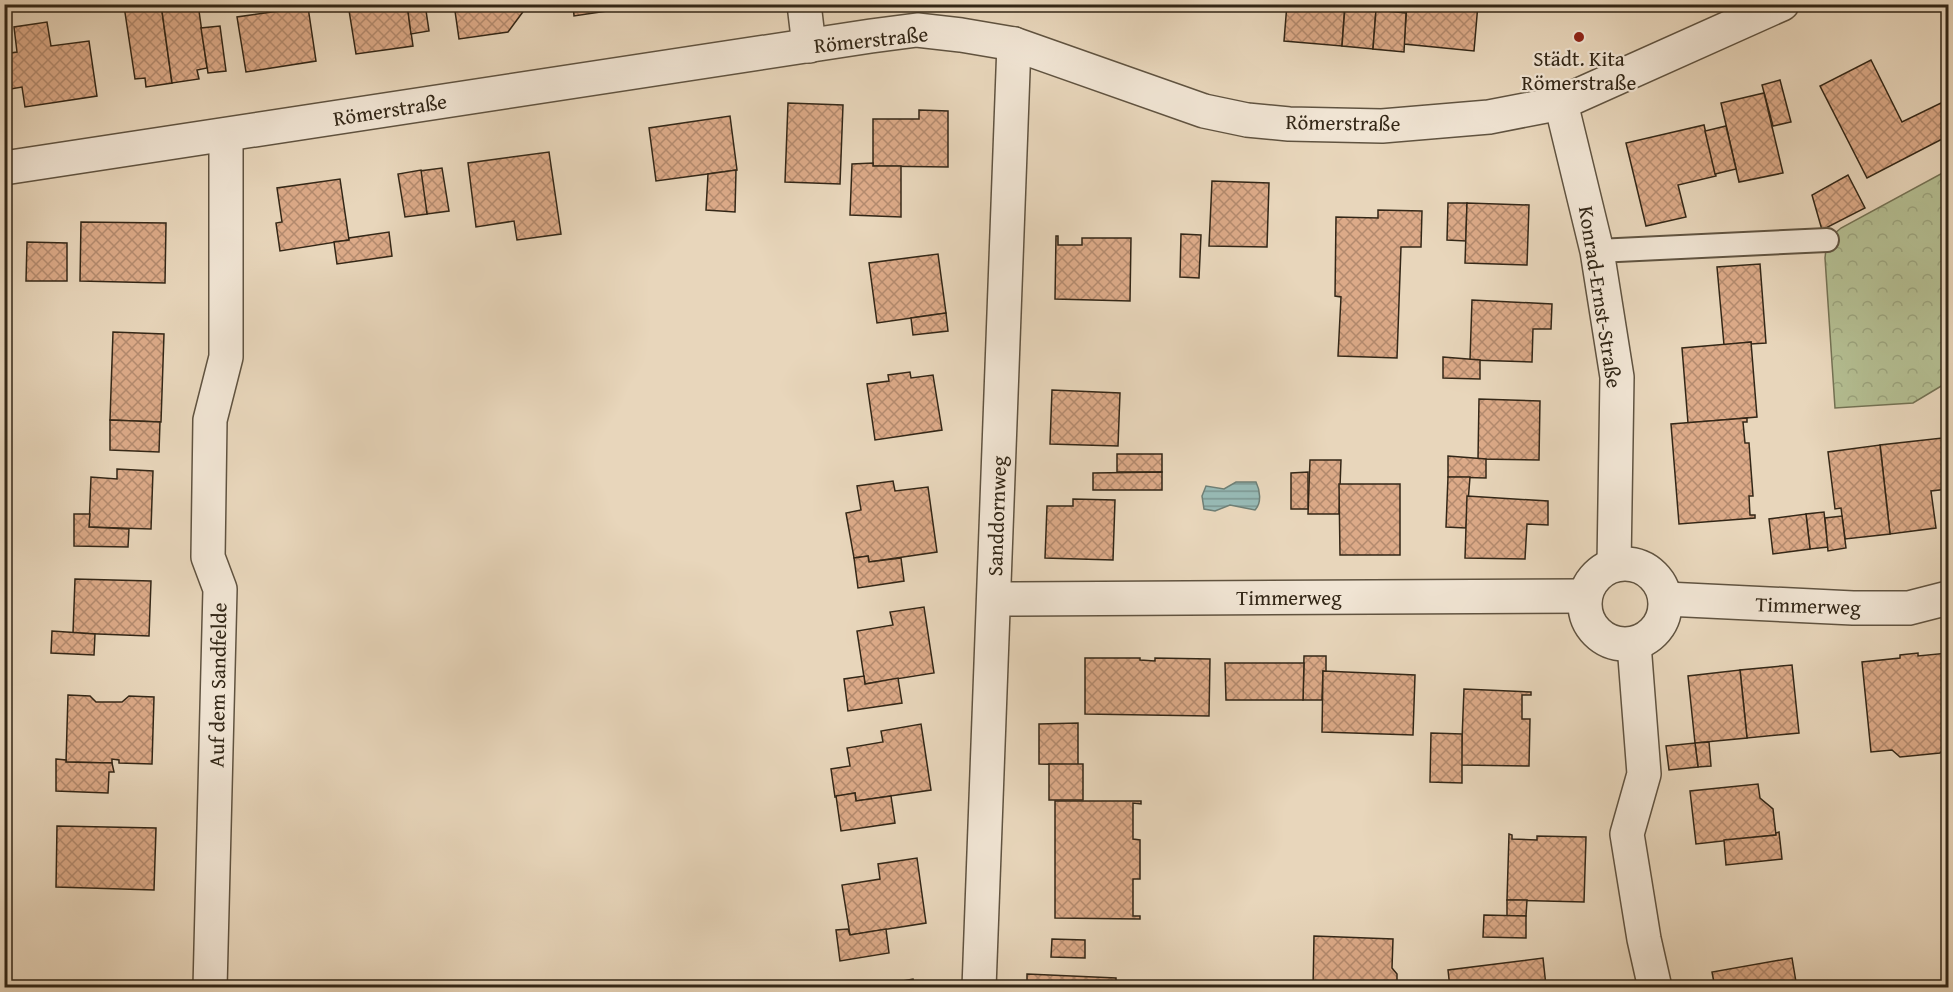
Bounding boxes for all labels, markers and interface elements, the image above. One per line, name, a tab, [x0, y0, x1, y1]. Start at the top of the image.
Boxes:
street label: Römerstraße	[812, 18, 930, 61]
marker: Städt. Kita Römerstraße	[1572, 30, 1586, 44]
place label: Städt. Kita Römerstraße	[1522, 43, 1637, 98]
street label: Römerstraße	[331, 85, 449, 134]
street label: Römerstraße	[1285, 106, 1401, 139]
street label: Konrad-Ernst-Straße	[1571, 204, 1630, 390]
street label: Sanddornweg	[979, 455, 1014, 577]
street label: Timmerweg	[1236, 582, 1342, 613]
street label: Timmerweg	[1755, 588, 1862, 623]
street label: Auf dem Sandfelde	[201, 602, 234, 768]

